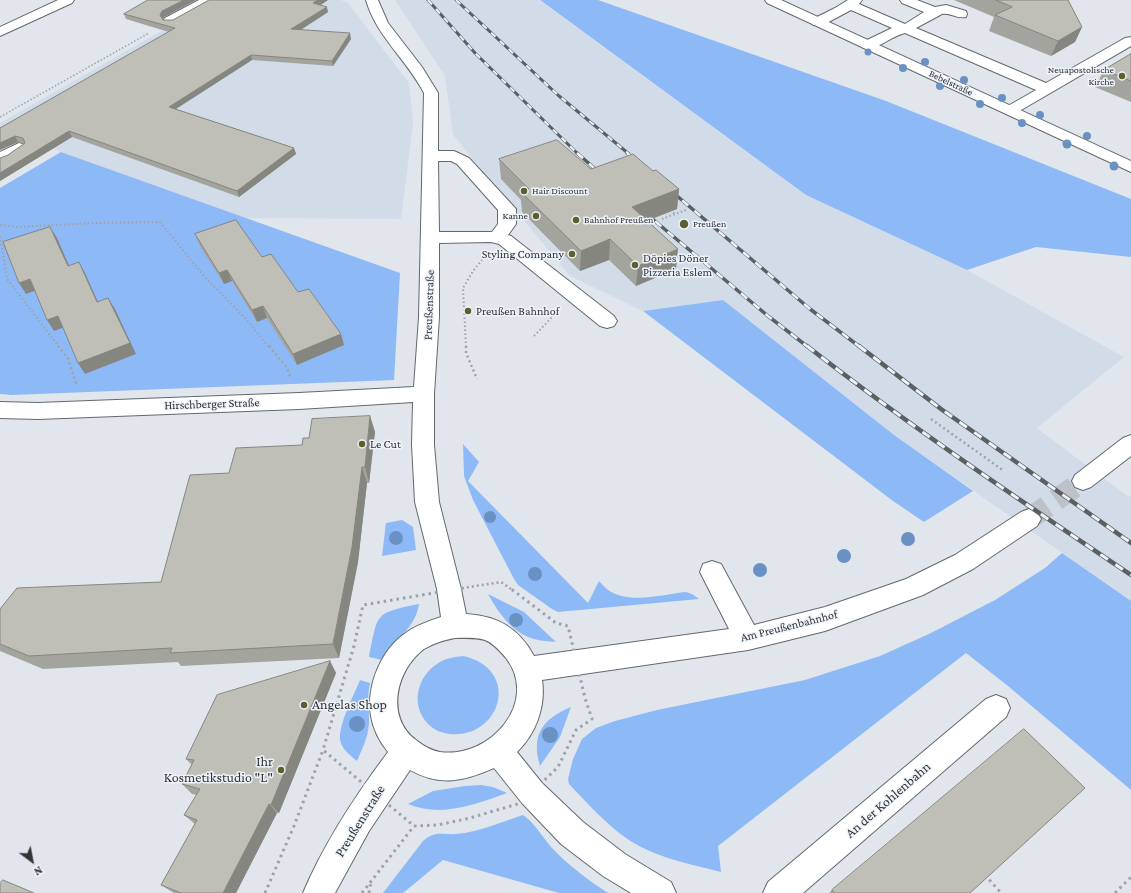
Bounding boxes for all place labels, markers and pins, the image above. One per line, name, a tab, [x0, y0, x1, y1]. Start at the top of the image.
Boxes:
place label: Neuapostolische Kirche	[1048, 64, 1114, 88]
marker: Neuapostolische Kirche	[1117, 71, 1127, 81]
place label: Hair Discount	[532, 185, 587, 197]
marker: Hair Discount	[519, 186, 529, 196]
place label: Kanne	[503, 210, 528, 222]
marker: Kanne	[531, 211, 541, 221]
place label: Bahnhof Preußen	[584, 214, 653, 226]
marker: Bahnhof Preußen	[571, 215, 581, 225]
marker: Preußen	[678, 218, 690, 230]
place label: Preußen	[693, 218, 726, 230]
place label: Styling Company	[482, 247, 564, 261]
marker: Styling Company	[567, 249, 577, 259]
place label: Döpies Döner Pizzeria Eslem	[643, 251, 712, 279]
marker: Döpies Döner Pizzeria Eslem	[630, 260, 640, 270]
place label: Preußen Bahnhof	[476, 304, 559, 318]
marker: Preußen Bahnhof	[463, 306, 473, 316]
place label: Le Cut	[370, 437, 401, 451]
marker: Le Cut	[357, 439, 367, 449]
place label: Angelas Shop	[312, 697, 387, 713]
marker: Angelas Shop	[299, 700, 309, 710]
place label: Ihr Kosmetikstudio "L"	[164, 754, 273, 786]
marker: Ihr Kosmetikstudio "L"	[276, 765, 286, 775]

